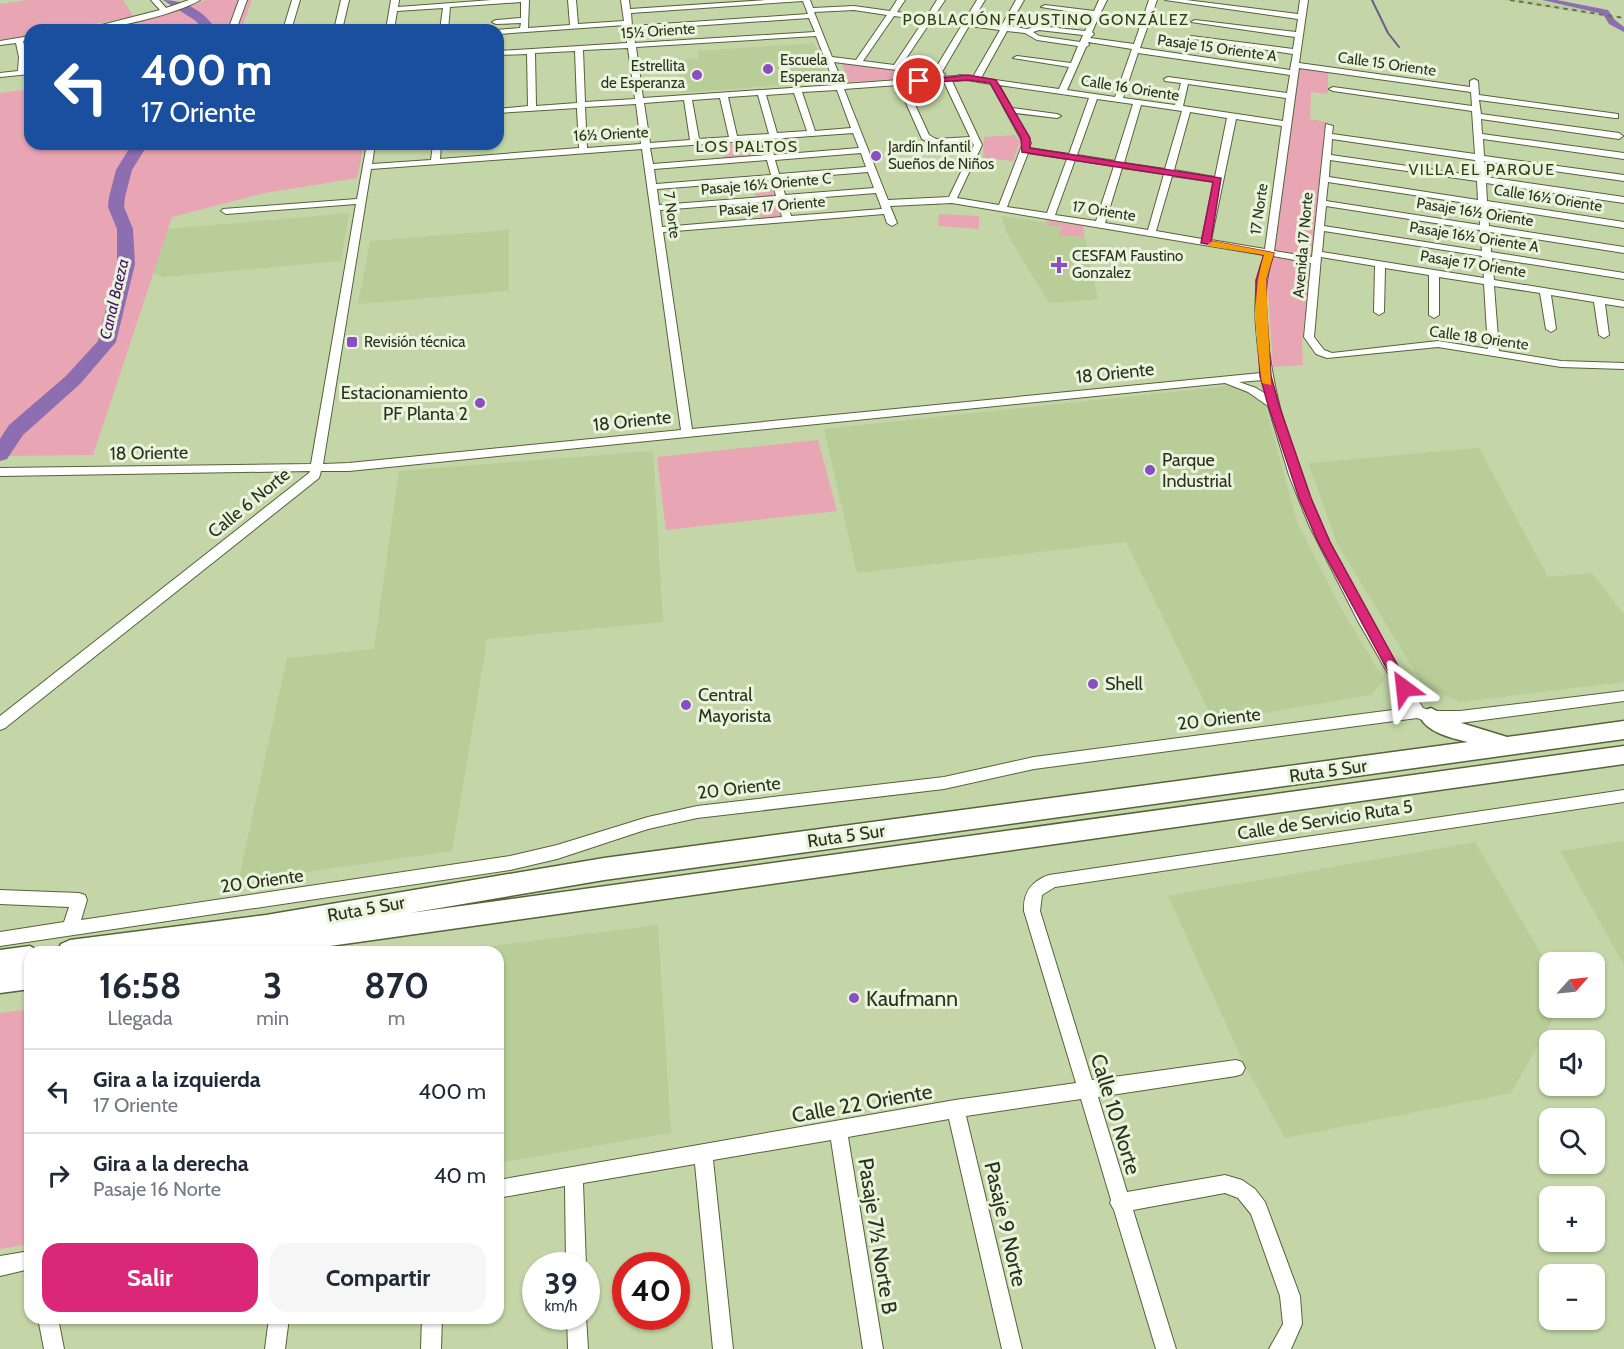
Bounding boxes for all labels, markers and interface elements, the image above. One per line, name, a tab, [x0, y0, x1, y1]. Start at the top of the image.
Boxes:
district label: POBLACIÓN FAUSTINO GONZÁLEZ	[903, 10, 1189, 29]
street label: 15½ Oriente	[620, 19, 696, 43]
street label: Pasaje 15 Oriente A	[1156, 31, 1279, 65]
text: 400 m	[141, 44, 272, 96]
icon: left	[42, 48, 120, 126]
street label: Calle 15 Oriente	[1337, 48, 1438, 80]
place label: Escuela Esperanza	[780, 51, 846, 86]
pin	[893, 55, 944, 106]
place label: Estrellita de Esperanza	[601, 57, 686, 92]
marker: Escuela Esperanza	[761, 62, 775, 76]
icon: arrive	[902, 64, 935, 97]
marker: Estrellita de Esperanza	[690, 68, 704, 82]
street label: Calle 16 Oriente	[1080, 71, 1181, 105]
text: 17 Oriente	[141, 96, 256, 129]
street label: 16½ Oriente	[573, 123, 649, 145]
district label: LOS PALTOS	[695, 137, 799, 156]
place label: Jardín Infantil Sueños de Niños	[887, 138, 994, 173]
marker: Jardín Infantil Sueños de Niños	[869, 149, 883, 163]
district label: VILLA EL PARQUE	[1408, 160, 1556, 179]
street label: Pasaje 16½ Oriente C	[700, 169, 832, 199]
street label: Calle 16½ Oriente	[1493, 181, 1604, 215]
street label: 17 Norte	[1246, 182, 1272, 236]
street label: 7 Norte	[660, 191, 684, 240]
street label: Avenida 17 Norte	[1289, 191, 1317, 299]
street label: Pasaje 17 Oriente	[718, 192, 826, 220]
street label: Pasaje 16½ Oriente	[1415, 194, 1535, 230]
street label: 17 Oriente	[1071, 197, 1137, 225]
street label: Pasaje 16½ Oriente A	[1408, 218, 1541, 256]
place label: CESFAM Faustino Gonzalez	[1072, 247, 1183, 282]
street label: Pasaje 17 Oriente	[1419, 247, 1528, 281]
marker: CESFAM Faustino Gonzalez	[1050, 256, 1068, 274]
water label: Canal Baeza	[96, 257, 132, 341]
street label: Calle 18 Oriente	[1428, 322, 1530, 354]
place label: Revisión técnica	[364, 333, 466, 351]
marker: Revisión técnica	[345, 335, 359, 349]
street label: 18 Oriente	[1075, 358, 1155, 388]
place label: Estacionamiento PF Planta 2	[341, 382, 468, 425]
marker: Estacionamiento PF Planta 2	[473, 396, 487, 410]
street label: 18 Oriente	[592, 406, 672, 436]
street label: 18 Oriente	[110, 441, 188, 465]
place label: Parque Industrial	[1162, 449, 1233, 492]
street label: Calle 6 Norte	[204, 463, 294, 543]
marker: Parque Industrial	[1143, 463, 1157, 477]
position arrow	[1372, 656, 1436, 720]
place label: Shell	[1105, 673, 1144, 695]
marker: Shell	[1086, 677, 1100, 691]
place label: Central Mayorista	[698, 684, 772, 727]
marker: Central Mayorista	[679, 698, 693, 712]
street label: 20 Oriente	[1176, 703, 1262, 735]
street label: Ruta 5 Sur	[1288, 755, 1369, 787]
street label: 20 Oriente	[696, 772, 782, 804]
street label: Calle de Servicio Ruta 5	[1236, 795, 1414, 845]
street label: Ruta 5 Sur	[806, 820, 887, 852]
street label: 20 Oriente	[219, 864, 305, 898]
street label: Ruta 5 Sur	[326, 891, 407, 927]
north arrow	[1539, 952, 1605, 1018]
map controls	[1539, 952, 1605, 1330]
text: 16:58	[99, 963, 181, 1007]
text: 3	[263, 963, 282, 1007]
text: 870	[364, 963, 429, 1007]
place label: Kaufmann	[866, 986, 958, 1011]
marker: Kaufmann	[847, 991, 861, 1005]
text: Llegada	[108, 1006, 173, 1030]
text: min	[256, 1006, 289, 1030]
text: m	[388, 1006, 405, 1030]
button: sound	[1539, 1030, 1605, 1096]
street label: Calle 10 Norte	[1086, 1051, 1146, 1178]
text: Gira a la izquierda	[93, 1066, 261, 1093]
icon: left	[42, 1075, 75, 1108]
text: 400 m	[418, 1078, 486, 1105]
street label: Calle 22 Oriente	[790, 1078, 934, 1128]
text: 17 Oriente	[93, 1093, 178, 1117]
button: search	[1539, 1108, 1605, 1174]
text: Gira a la derecha	[93, 1150, 249, 1177]
street label: Pasaje 7½ Norte B	[852, 1156, 903, 1316]
icon: right	[42, 1159, 75, 1192]
street label: Pasaje 9 Norte	[978, 1159, 1033, 1289]
text: 40 m	[434, 1162, 486, 1189]
text: Pasaje 16 Norte	[93, 1177, 221, 1201]
button: +	[1539, 1186, 1605, 1252]
button: Salir	[42, 1243, 258, 1312]
button: Compartir	[270, 1243, 486, 1312]
speed limit sign: 40	[612, 1252, 690, 1330]
button: −	[1539, 1264, 1605, 1330]
text: 39	[544, 1265, 578, 1302]
text: km/h	[545, 1297, 577, 1315]

